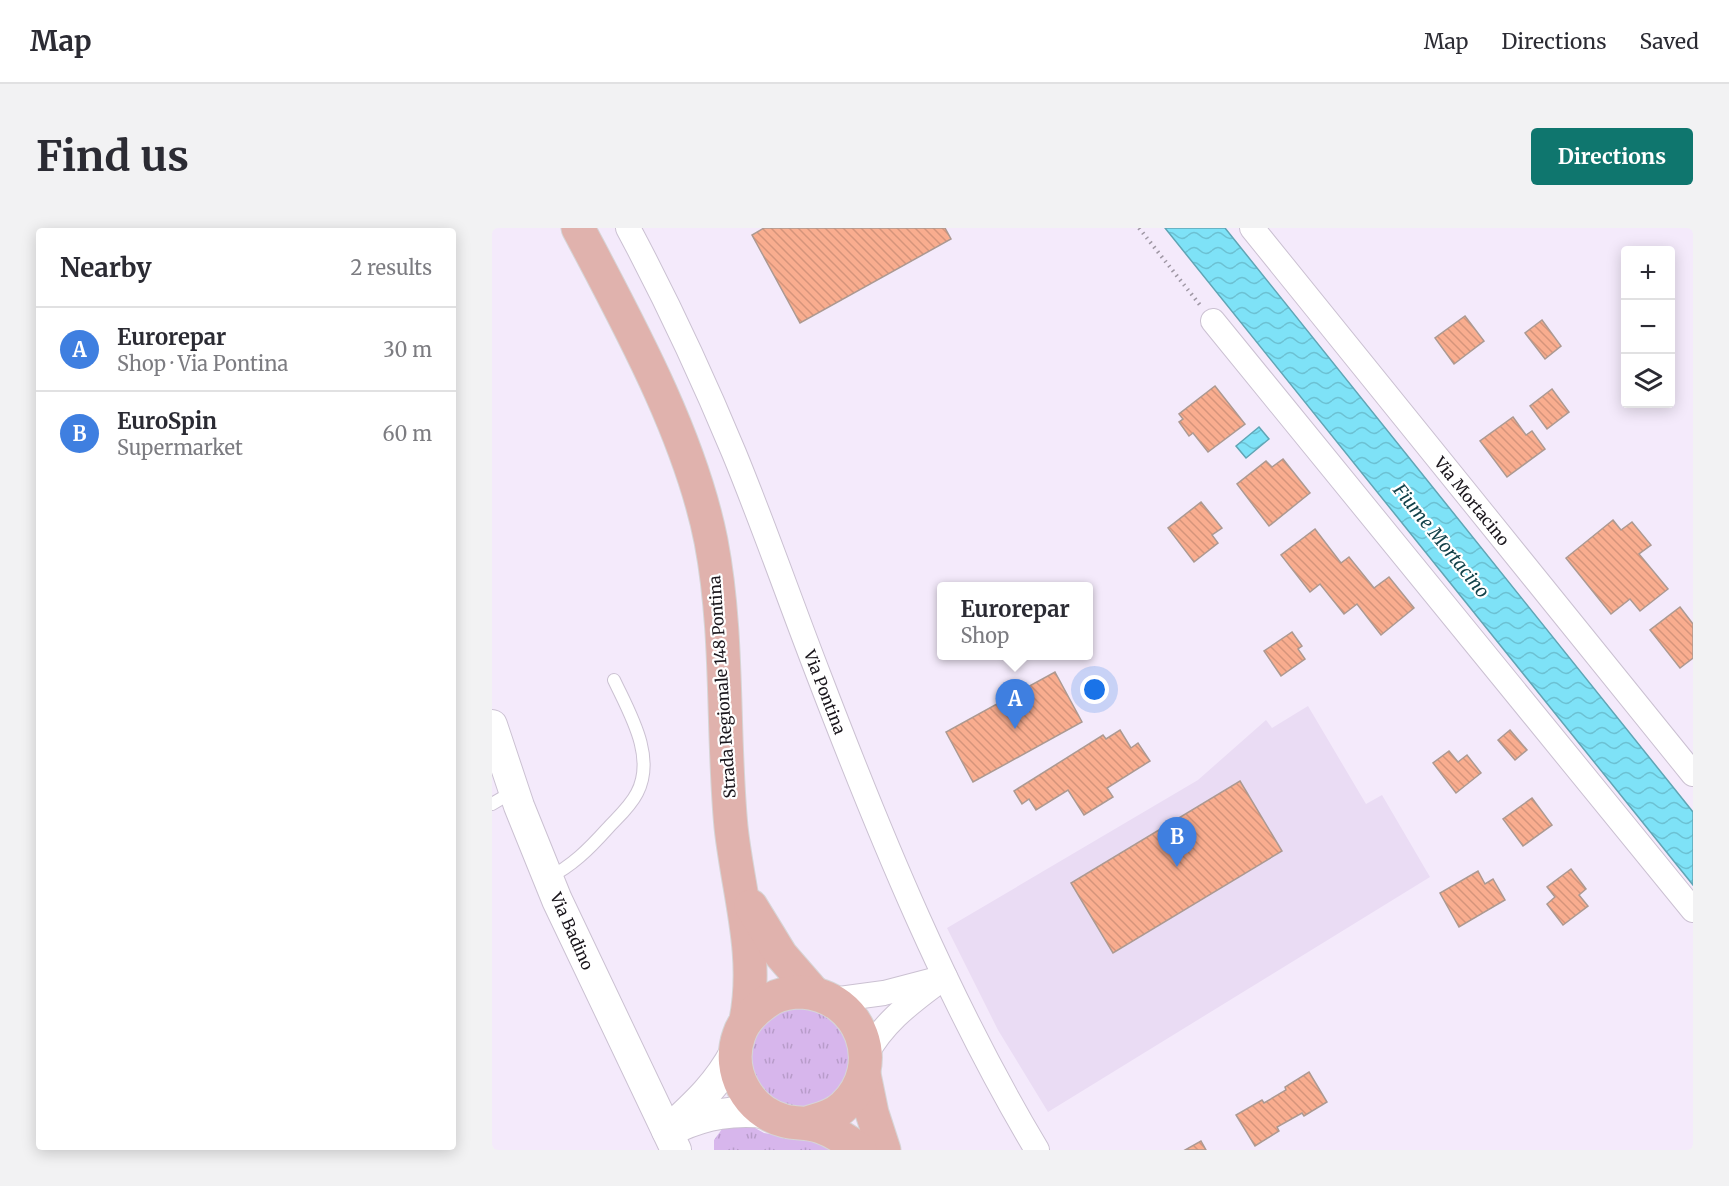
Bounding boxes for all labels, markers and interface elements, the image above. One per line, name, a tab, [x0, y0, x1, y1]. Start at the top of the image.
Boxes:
text: Map	[30, 23, 92, 59]
text: Map	[1424, 28, 1468, 55]
text: Directions	[1501, 28, 1606, 55]
text: Saved	[1639, 28, 1699, 55]
button: Directions	[1531, 128, 1693, 185]
text: Find us	[36, 130, 189, 182]
map controls	[1621, 246, 1675, 408]
button: +	[1621, 246, 1675, 300]
text: Nearby	[60, 251, 152, 284]
text: 2 results	[350, 255, 432, 280]
button: −	[1621, 300, 1675, 354]
text: Eurorepar	[117, 323, 226, 351]
text: A	[72, 337, 87, 362]
text: 30 m	[383, 337, 432, 362]
text: Shop · Via Pontina	[117, 351, 288, 376]
button: layers	[1621, 354, 1675, 408]
text: EuroSpin	[117, 407, 217, 435]
text: B	[73, 421, 86, 446]
text: 60 m	[382, 421, 432, 446]
text: Supermarket	[117, 435, 243, 460]
street label: Via Mortacino	[1429, 452, 1514, 549]
water label: Fiume Mortacino	[1388, 478, 1494, 602]
street label: Strada Regionale 148 Pontina	[704, 574, 740, 799]
popup	[937, 582, 1093, 660]
text: Eurorepar	[960, 595, 1070, 623]
text: Shop	[960, 623, 1009, 648]
street label: Via Pontina	[799, 646, 850, 737]
your location	[1080, 675, 1109, 704]
pin: A	[996, 680, 1034, 729]
pin: B	[1158, 818, 1196, 867]
street label: Via Badino	[546, 888, 598, 973]

